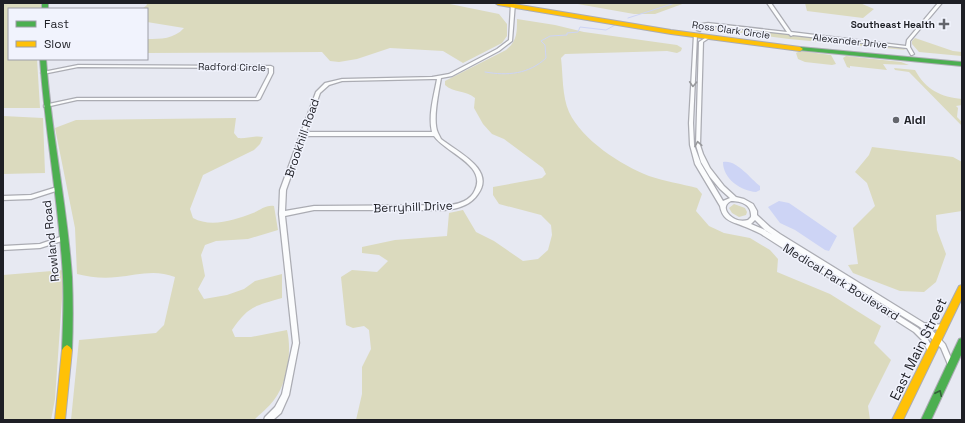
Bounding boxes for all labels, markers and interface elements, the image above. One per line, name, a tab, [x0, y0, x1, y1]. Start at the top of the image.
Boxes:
legend	[8, 8, 148, 60]
text: Fast	[44, 16, 69, 32]
street label: Ross Clark Circle	[691, 18, 771, 42]
place label: Southeast Health	[851, 18, 935, 31]
marker: Southeast Health	[938, 18, 950, 30]
street label: Alexander Drive	[812, 31, 888, 51]
text: Slow	[44, 36, 71, 52]
street label: Radford Circle	[198, 60, 266, 74]
one-way arrow	[688, 81, 697, 87]
street label: Brookhill Road	[281, 97, 323, 179]
place label: Aldi	[904, 112, 926, 128]
marker: Aldi	[891, 115, 901, 125]
one-way arrow	[695, 141, 703, 147]
street label: Berryhill Drive	[373, 198, 453, 216]
street label: Rowland Road	[39, 199, 63, 283]
street label: Medical Park Boulevard	[780, 240, 902, 324]
street label: East Main Street	[885, 295, 951, 403]
one-way arrow	[934, 389, 942, 397]

